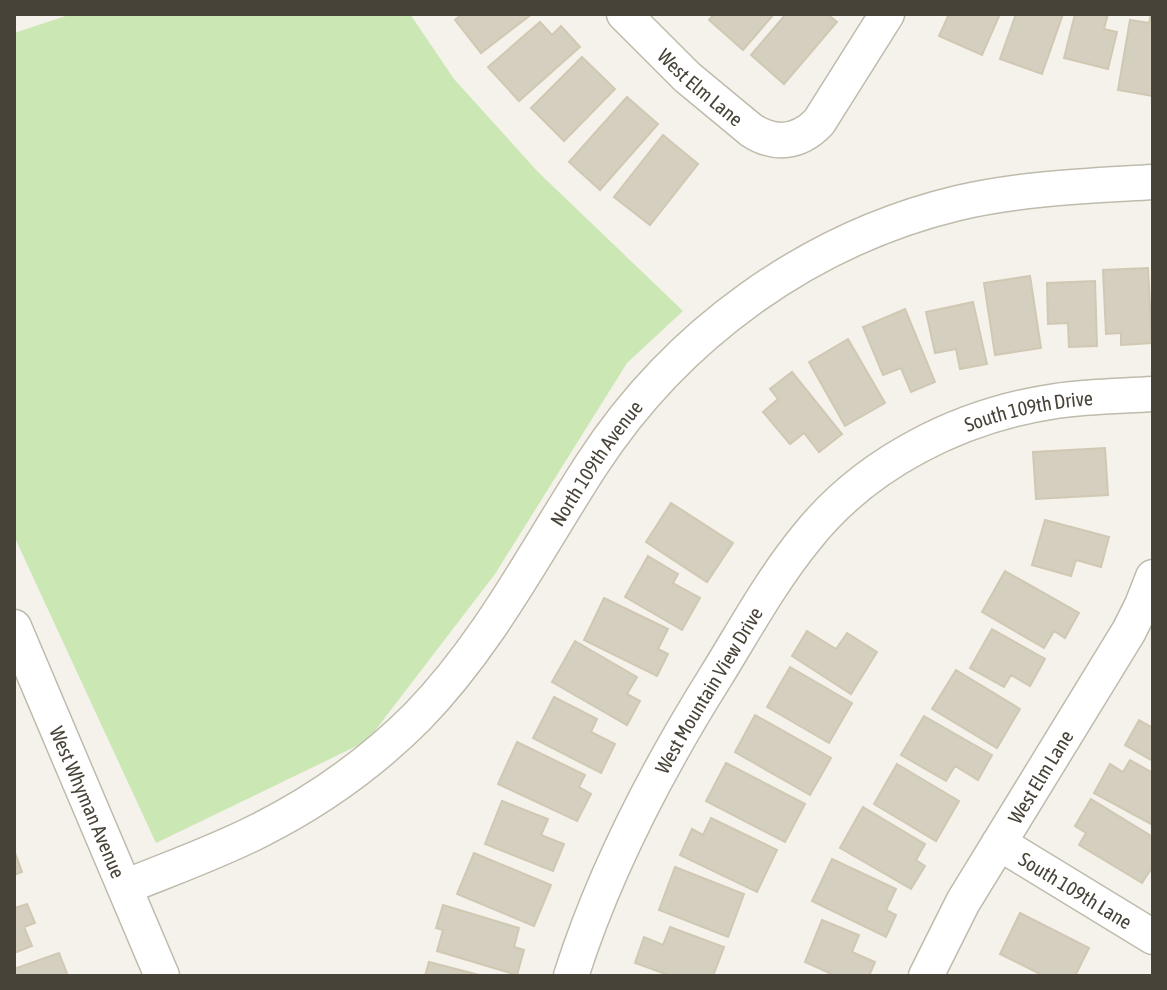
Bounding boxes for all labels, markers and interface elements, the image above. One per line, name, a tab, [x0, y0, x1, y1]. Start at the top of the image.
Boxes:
street label: West Elm Lane	[654, 44, 748, 130]
street label: South 109th Drive	[961, 386, 1093, 436]
street label: North 109th Avenue	[545, 395, 646, 530]
street label: West Mountain View Drive	[650, 603, 767, 777]
street label: West Whyman Avenue	[46, 723, 131, 881]
street label: West Elm Lane	[1003, 725, 1077, 827]
street label: South 109th Lane	[1015, 847, 1136, 933]

